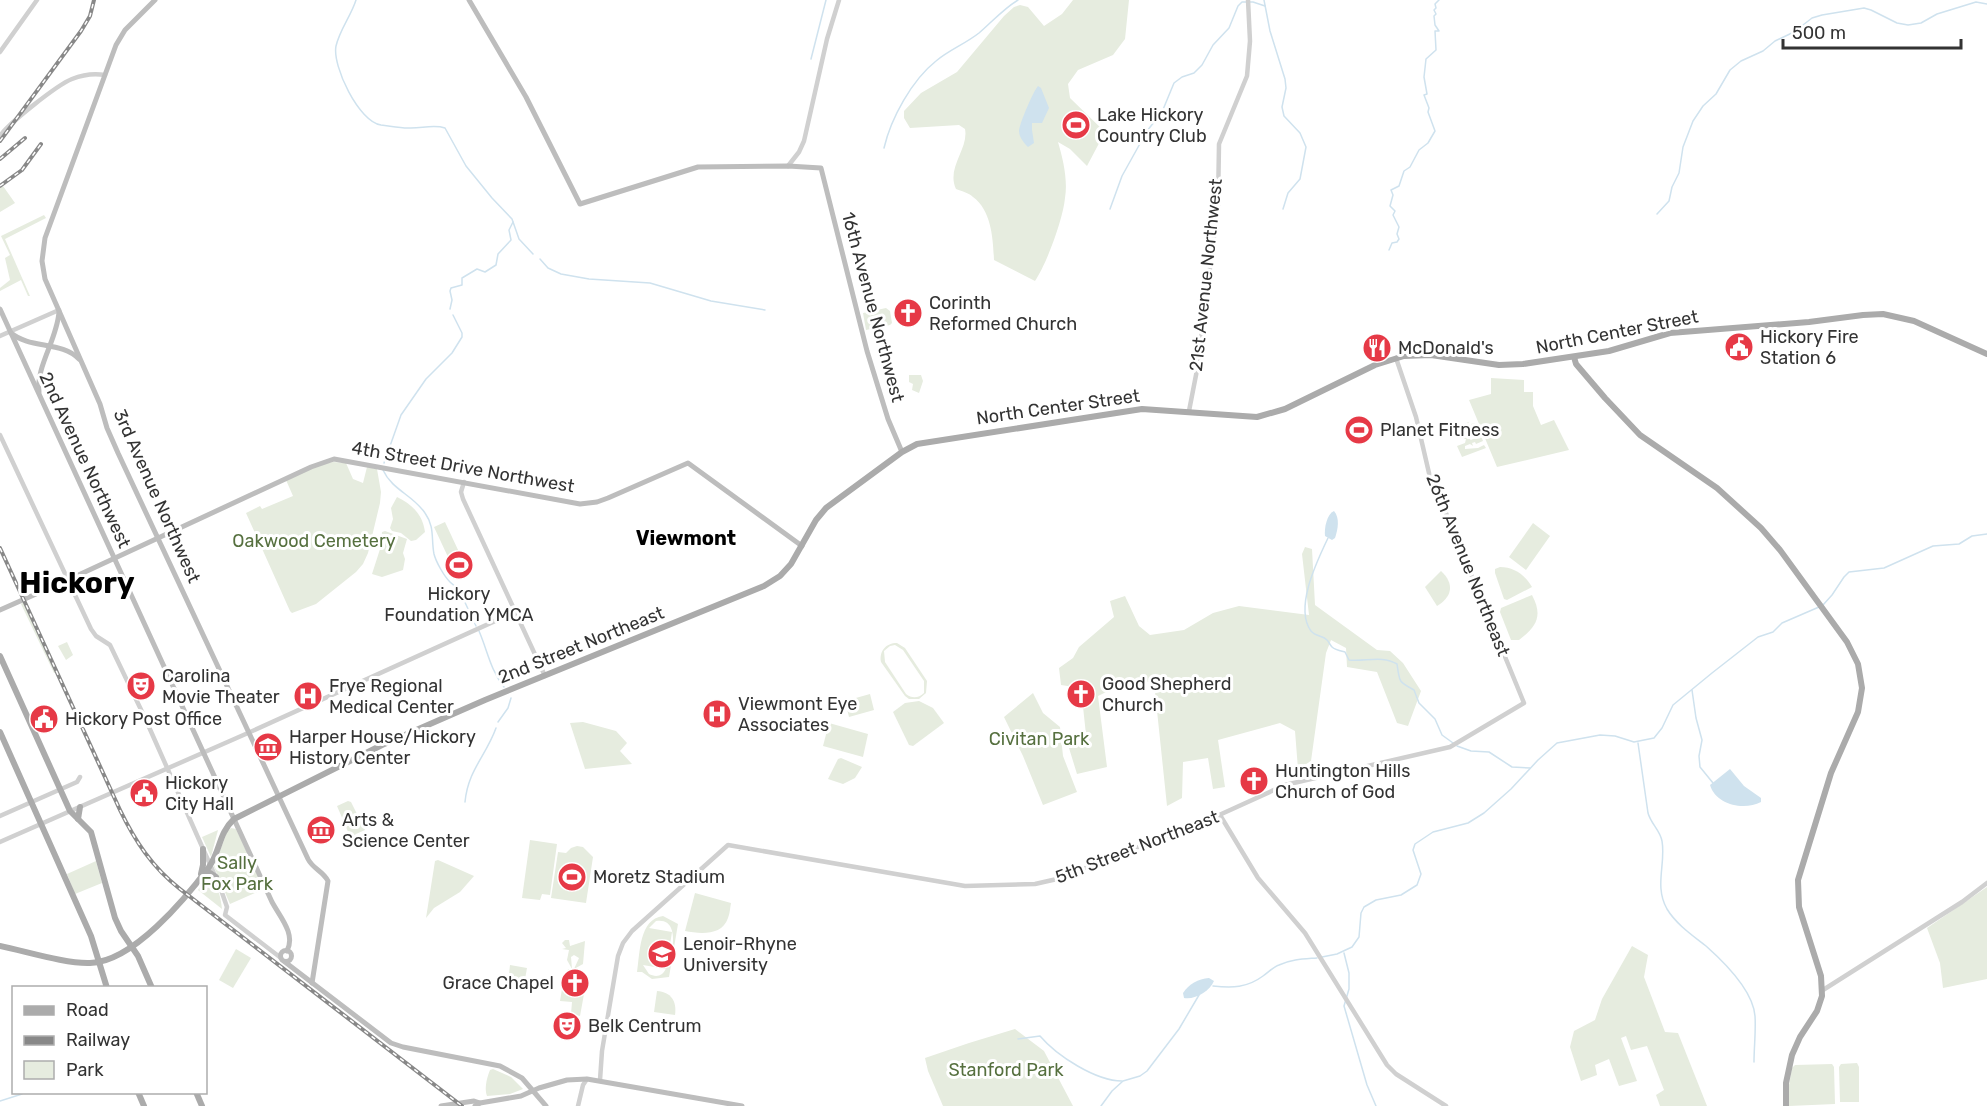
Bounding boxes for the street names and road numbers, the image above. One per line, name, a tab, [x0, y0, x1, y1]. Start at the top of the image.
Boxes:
street label: 21st Avenue Northwest	[1185, 177, 1227, 373]
street label: 16th Avenue Northwest	[837, 209, 909, 405]
street label: North Center Street	[1534, 305, 1700, 359]
street label: 2nd Avenue Northwest	[35, 369, 135, 551]
street label: North Center Street	[975, 385, 1141, 429]
street label: 3rd Avenue Northwest	[109, 406, 205, 586]
street label: 4th Street Drive Northwest	[350, 437, 576, 497]
street label: 26th Avenue Northeast	[1421, 471, 1515, 659]
street label: 2nd Street Northeast	[495, 602, 667, 688]
street label: 5th Street Northeast	[1052, 806, 1222, 888]

